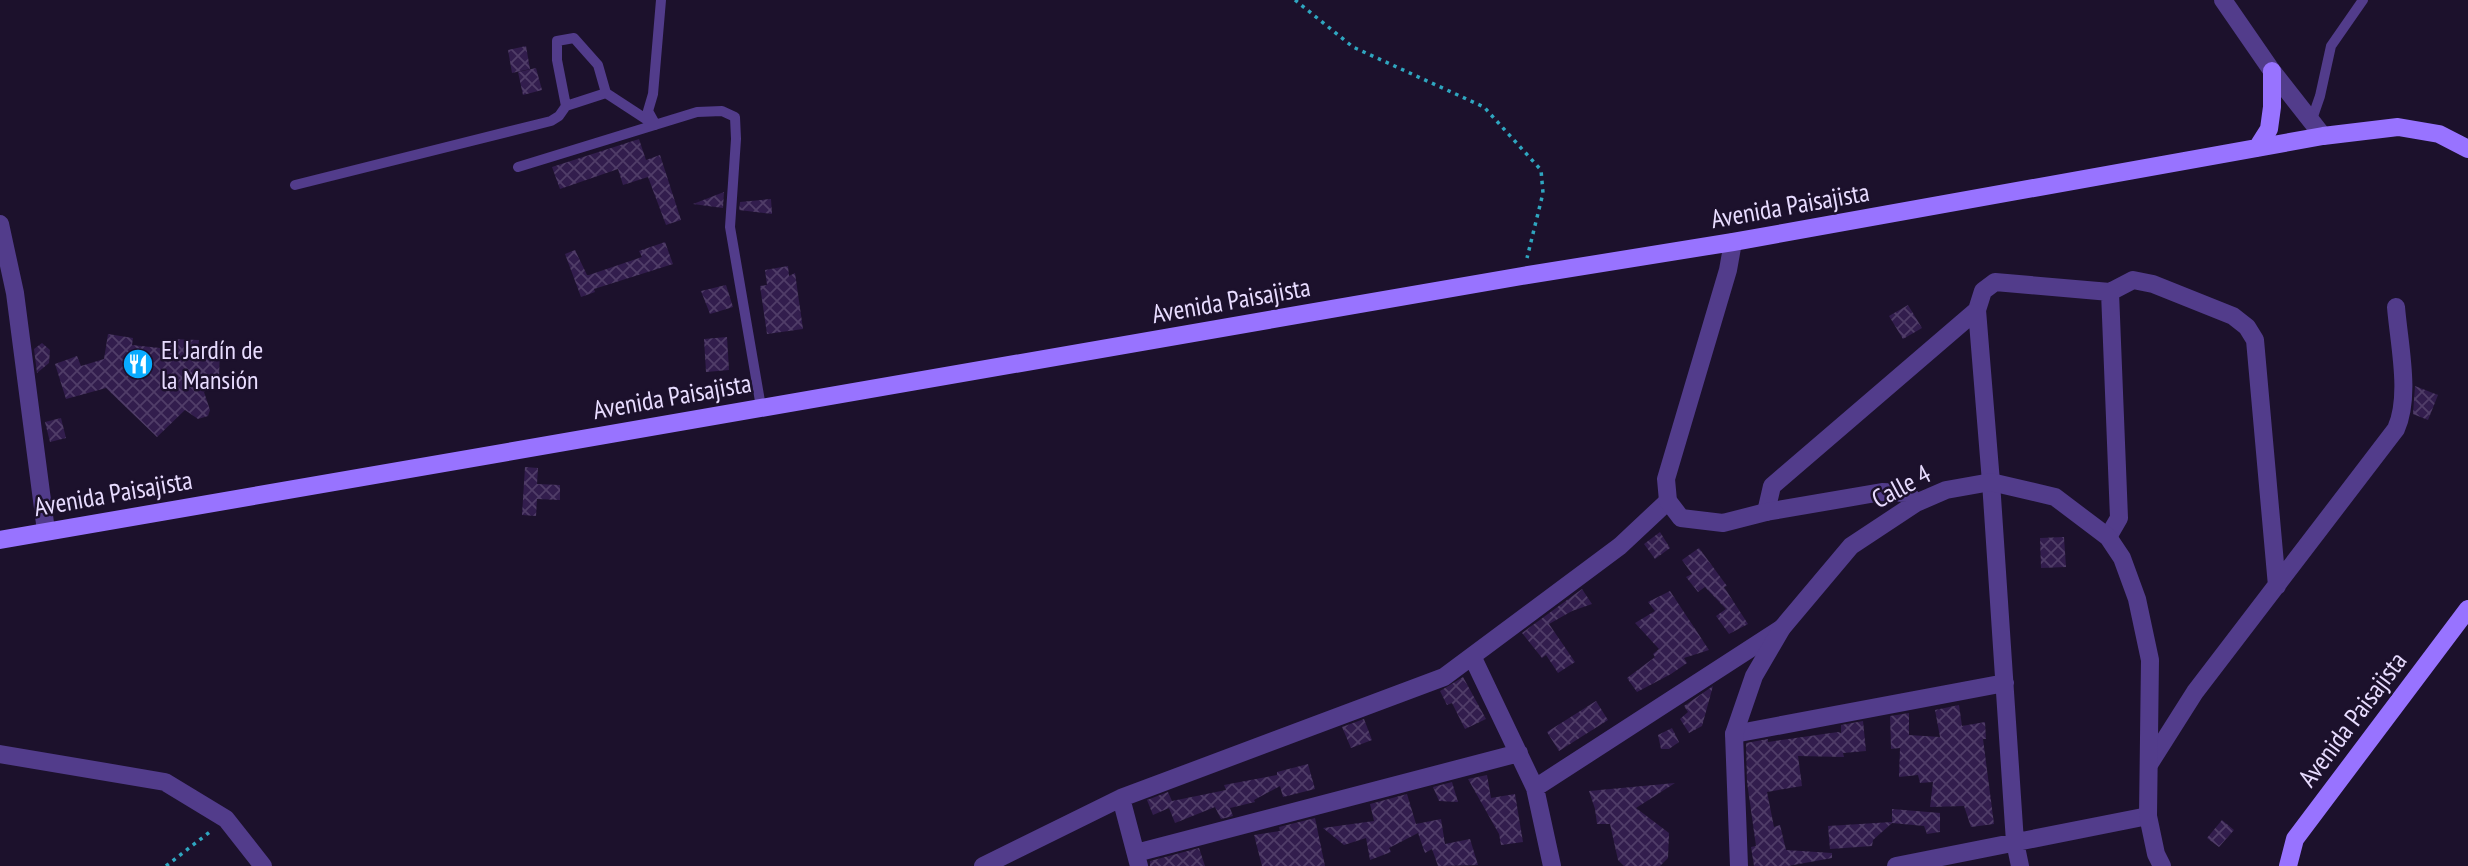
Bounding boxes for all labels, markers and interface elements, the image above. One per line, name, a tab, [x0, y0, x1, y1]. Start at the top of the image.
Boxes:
street label: Avenida Paisajista	[1708, 175, 1872, 235]
street label: Avenida Paisajista	[1149, 270, 1313, 330]
place label: El Jardín de la Mansión	[161, 333, 263, 396]
restaurant icon: El Jardín de la Mansión	[121, 347, 155, 381]
street label: Avenida Paisajista	[590, 366, 754, 426]
street label: Calle 4	[1866, 457, 1936, 515]
street label: Avenida Paisajista	[31, 463, 195, 523]
street label: Avenida Paisajista	[2291, 645, 2413, 793]

